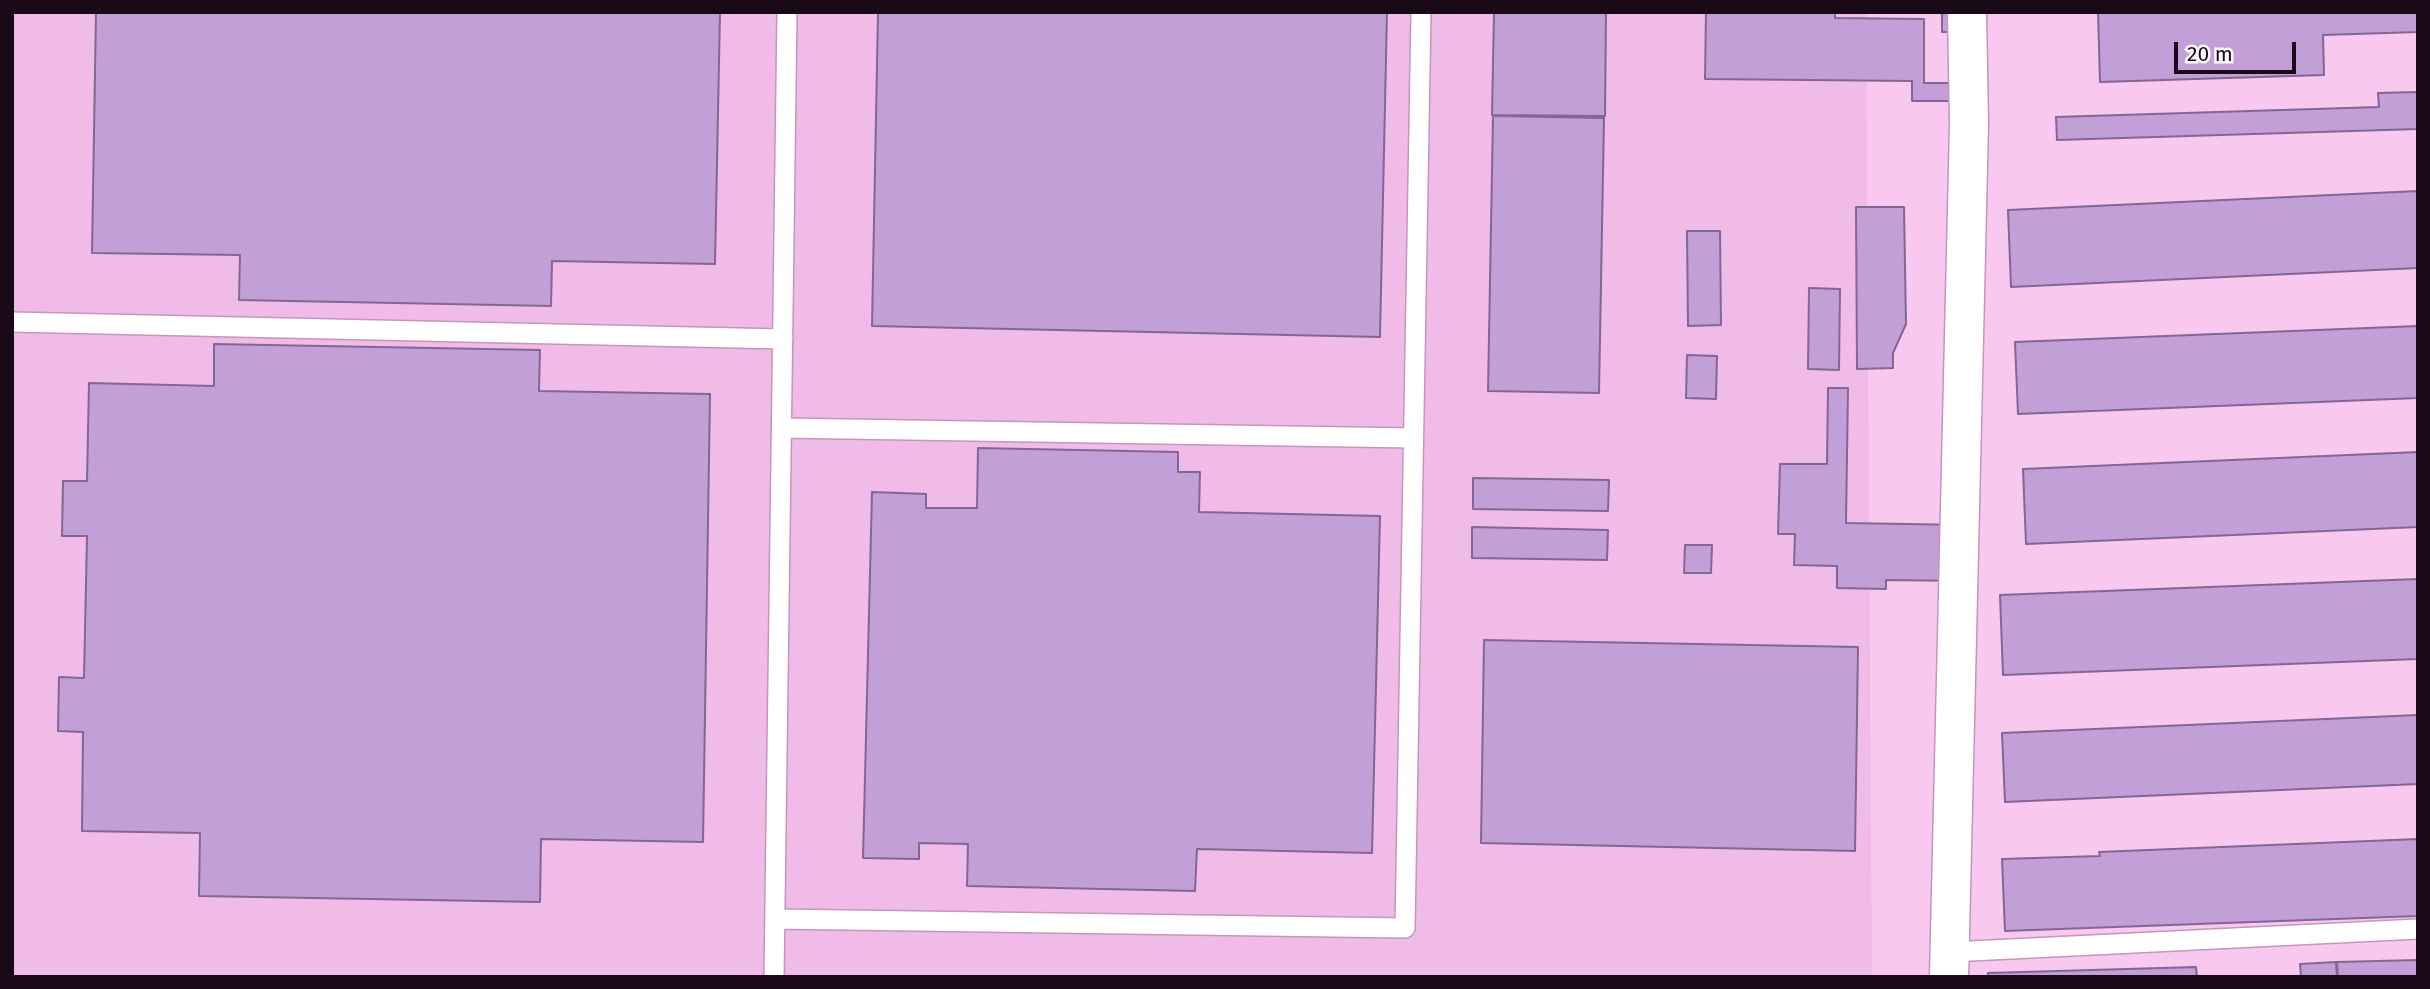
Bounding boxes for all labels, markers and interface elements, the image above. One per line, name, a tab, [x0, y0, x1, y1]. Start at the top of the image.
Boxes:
scale bar	[2178, 28, 2300, 72]
text: 20 m	[2187, 41, 2233, 67]

